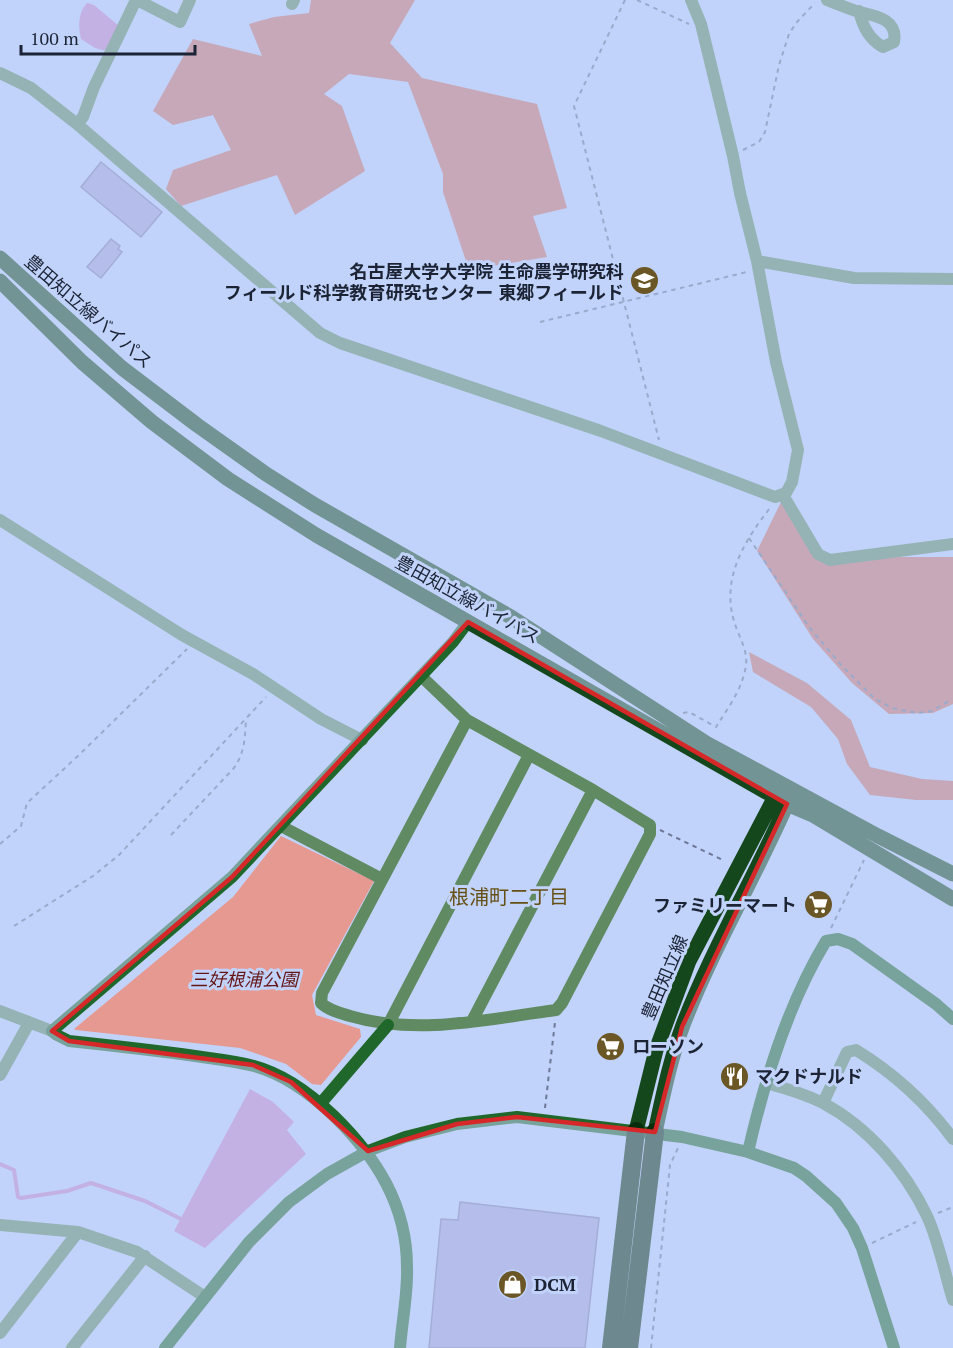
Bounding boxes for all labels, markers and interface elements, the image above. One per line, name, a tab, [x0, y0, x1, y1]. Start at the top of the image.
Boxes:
scale bar	[21, 18, 195, 56]
text: 100 m	[30, 26, 79, 50]
street label: 豊田知立線バイパス	[20, 249, 158, 373]
place label: 名古屋大学大学院 生命農学研究科 フィールド科学教育研究センター 東郷フィールド	[224, 259, 624, 304]
school or university icon: 名古屋大学大学院 生命農学研究科 フィールド科学教育研究センター 東郷フィールド	[629, 265, 661, 297]
street label: 豊田知立線バイパス	[391, 549, 545, 649]
district label: 根浦町二丁目	[449, 883, 569, 910]
supermarket icon: ファミリーマート	[802, 889, 834, 921]
place label: ファミリーマート	[653, 893, 797, 917]
street label: 豊田知立線	[635, 931, 693, 1023]
park label: 三好根浦公園	[190, 967, 301, 991]
supermarket icon: ローソン	[595, 1030, 627, 1062]
place label: ローソン	[632, 1034, 704, 1058]
restaurant icon: マクドナルド	[718, 1060, 750, 1092]
place label: マクドナルド	[755, 1064, 863, 1088]
shop icon: DCM	[497, 1268, 529, 1300]
place label: DCM	[534, 1272, 576, 1296]

